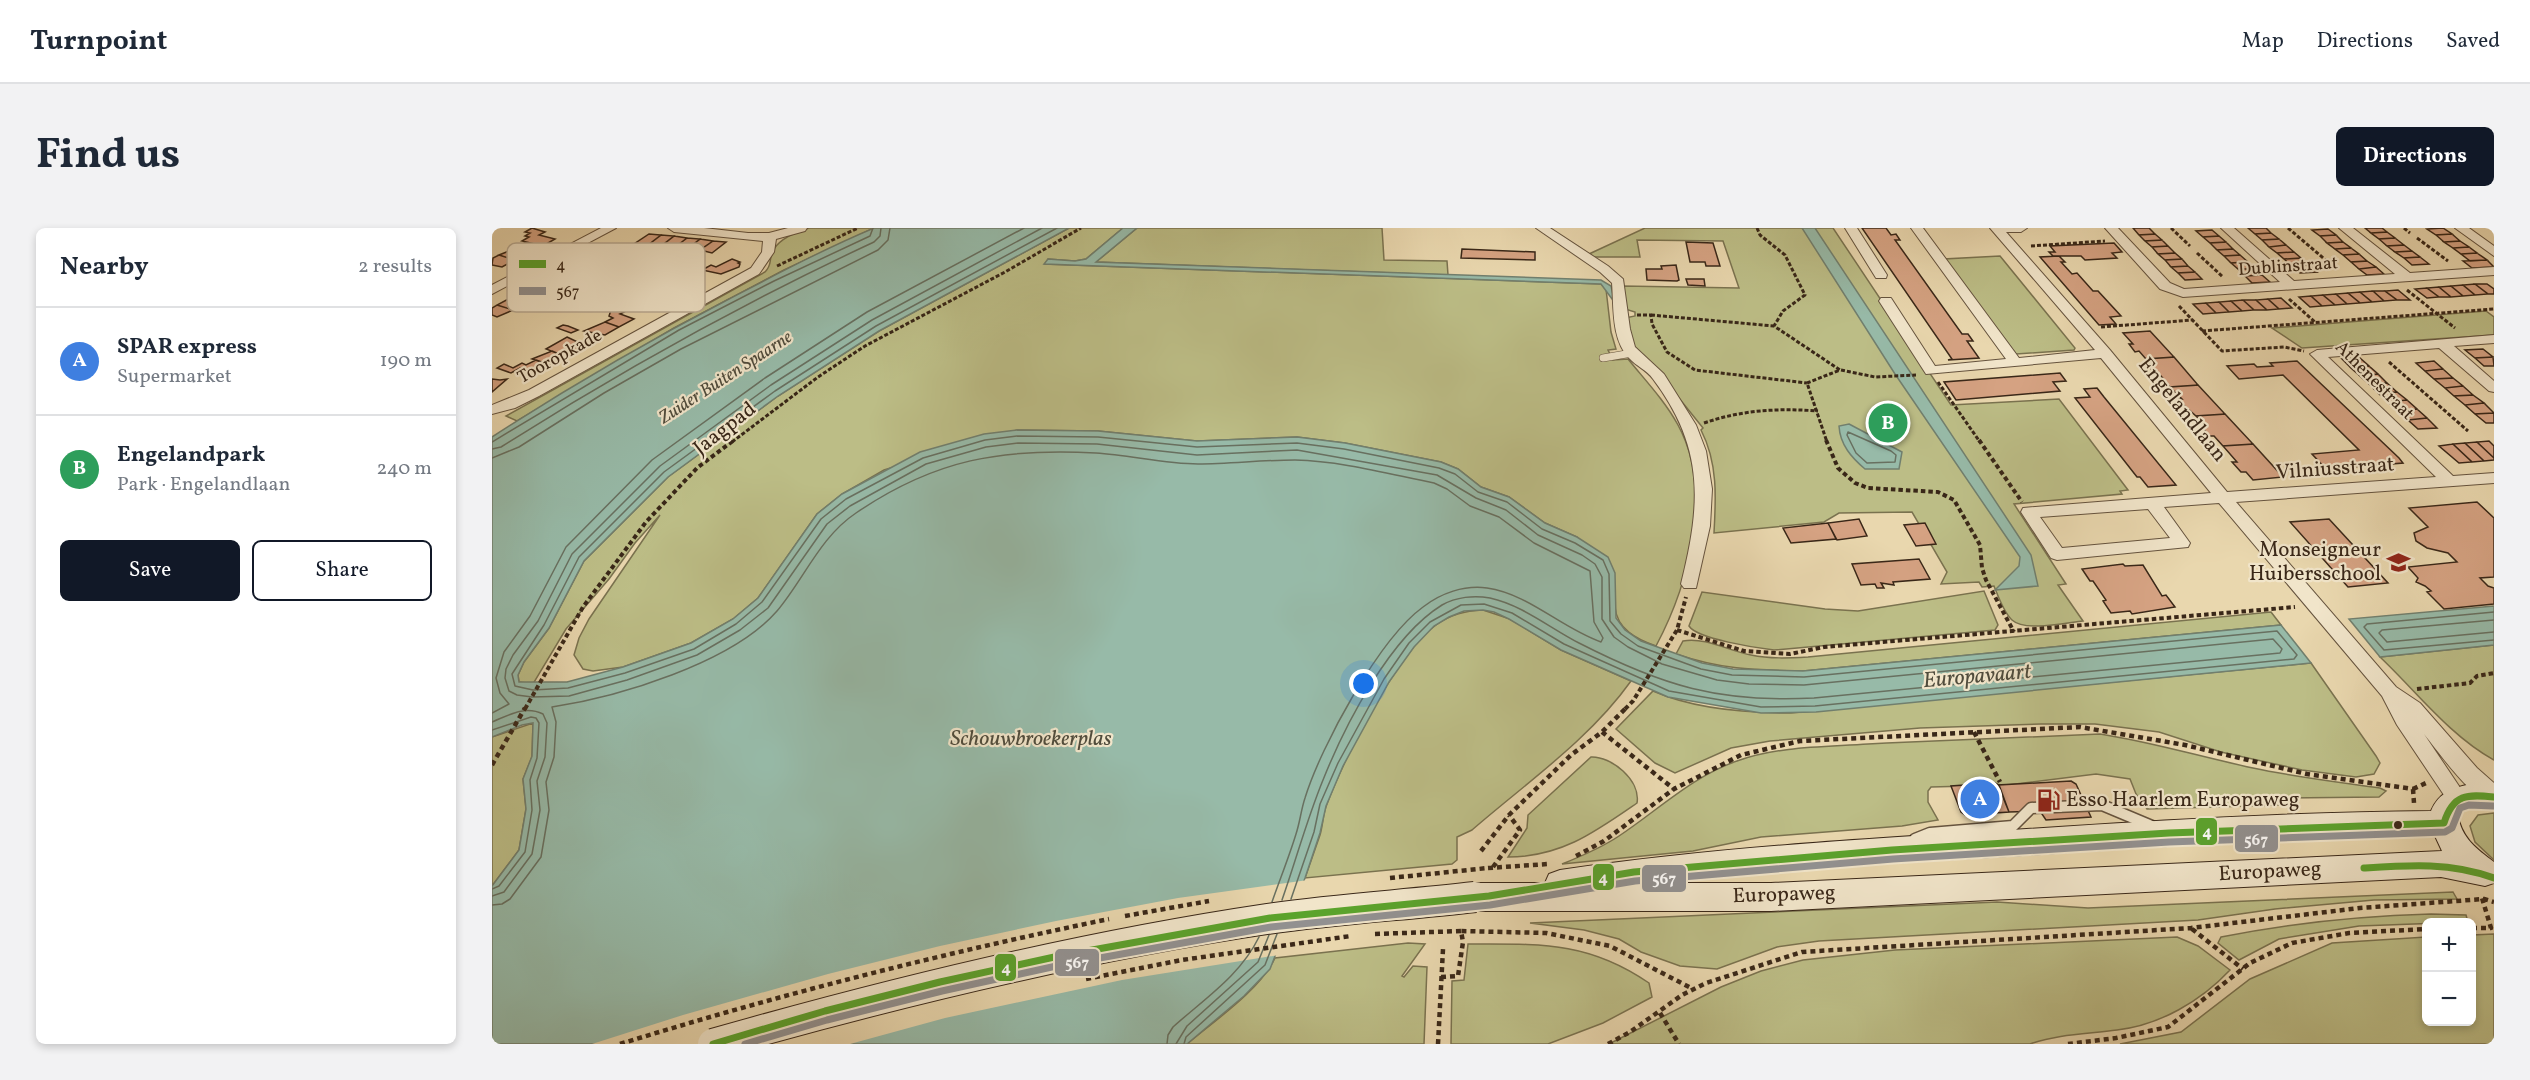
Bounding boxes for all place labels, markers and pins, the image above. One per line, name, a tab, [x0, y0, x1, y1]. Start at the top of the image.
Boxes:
pin: B	[1868, 400, 1908, 446]
place label: Monseigneur Huibersschool	[2249, 536, 2381, 589]
school or university icon: Monseigneur Huibersschool	[2386, 549, 2412, 575]
pin: A	[1960, 776, 2000, 822]
place label: Esso Haarlem Europaweg	[2066, 786, 2300, 815]
fuel station icon: Esso Haarlem Europaweg	[2035, 787, 2061, 813]
unlabelled marker	[2392, 819, 2404, 831]

